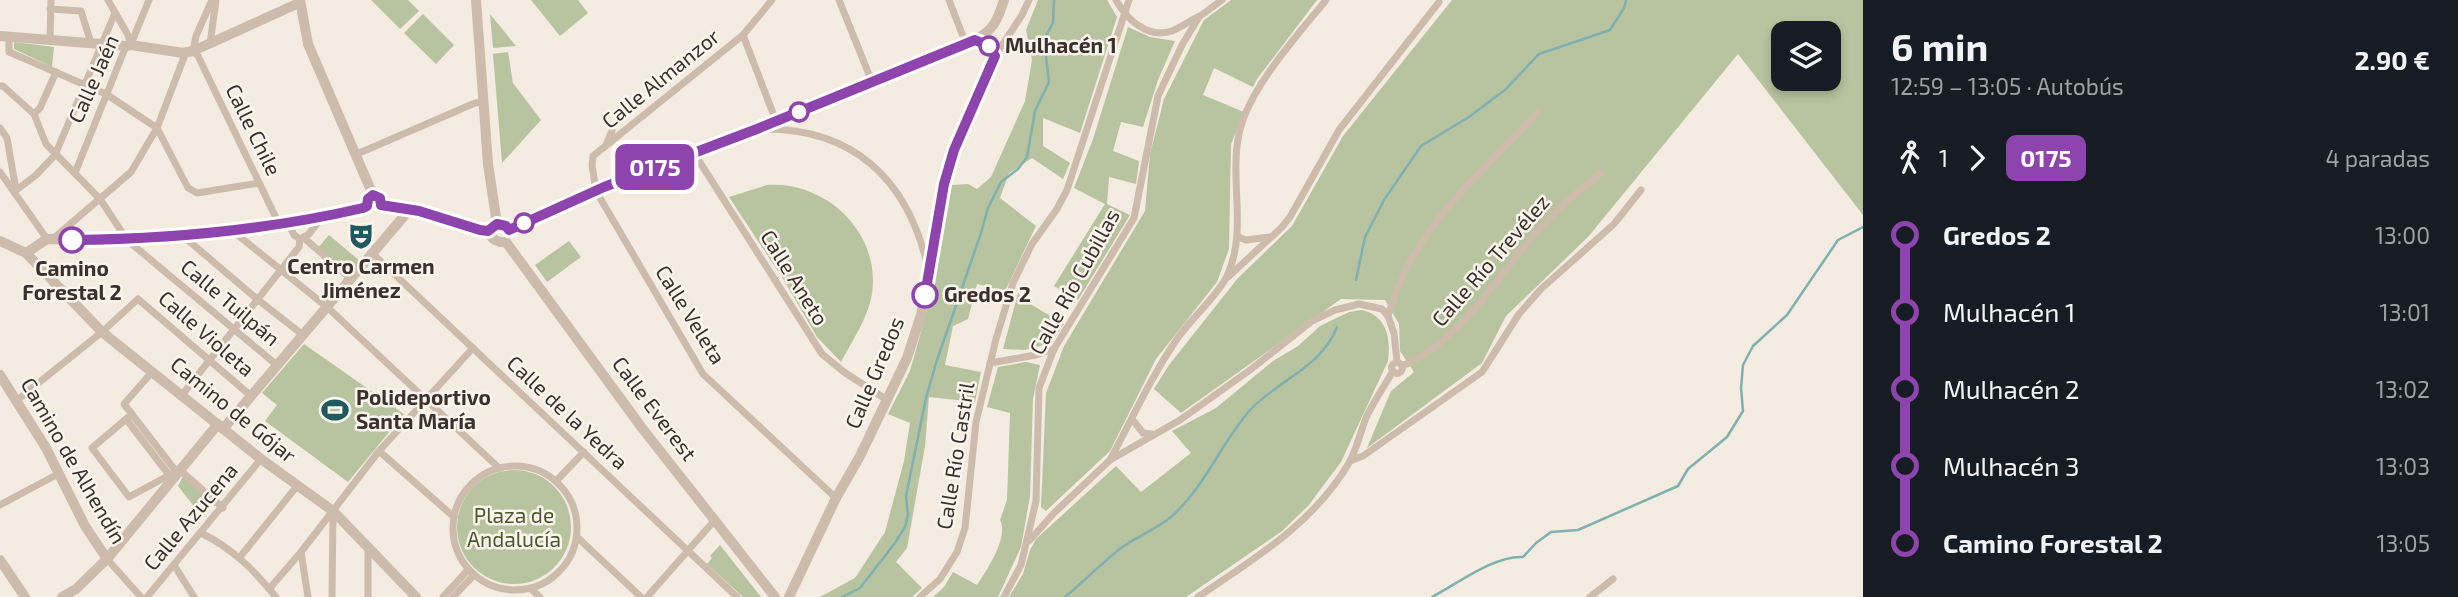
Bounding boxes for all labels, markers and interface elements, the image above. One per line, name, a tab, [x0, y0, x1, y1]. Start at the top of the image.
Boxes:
map controls	[1771, 21, 1841, 91]
button: layers	[1771, 21, 1841, 91]
street label: Calle Almanzor	[596, 22, 724, 133]
text: 6 min	[1891, 23, 1988, 69]
street label: Calle Jaén	[62, 31, 123, 126]
place label: Mulhacén 1	[1005, 32, 1117, 57]
marker: Mulhacén 1	[979, 36, 999, 56]
text: 2.90 €	[2354, 44, 2430, 75]
text: 12:59 – 13:05 · Autobús	[1891, 72, 2124, 100]
street label: Calle Chile	[221, 79, 287, 179]
unlabelled marker	[789, 102, 809, 122]
icon: walk	[1891, 139, 1929, 177]
icon: forward	[1958, 139, 1996, 177]
text: 0175	[2020, 143, 2072, 172]
line badge: 0175	[606, 144, 704, 190]
text: 1	[1939, 144, 1948, 172]
text: 4 paradas	[2325, 144, 2430, 172]
text: 0175	[629, 152, 681, 181]
street label: Calle Río Trevélez	[1426, 189, 1554, 331]
street label: Calle Río Cubillas	[1023, 204, 1124, 358]
unlabelled marker	[514, 213, 534, 233]
text: Gredos 2	[1943, 219, 2051, 250]
theatre icon: Centro Carmen Jiménez	[346, 221, 376, 251]
text: 13:00	[2375, 221, 2430, 249]
street label: Calle Aneto	[756, 225, 834, 330]
marker: Camino Forestal 2	[59, 227, 85, 253]
street label: Calle Tuilpán	[177, 253, 285, 350]
place label: Centro Carmen Jiménez	[287, 253, 435, 302]
place label: Camino Forestal 2	[22, 255, 122, 304]
street label: Calle Veleta	[651, 260, 731, 368]
place label: Gredos 2	[944, 281, 1031, 306]
marker: Gredos 2	[912, 282, 938, 308]
street label: Calle Violeta	[154, 285, 260, 381]
text: Mulhacén 1	[1943, 296, 2075, 327]
text: 13:01	[2380, 298, 2430, 326]
street label: Calle Gredos	[839, 313, 908, 432]
street label: Calle de la Yedra	[503, 350, 633, 474]
street label: Camino de Gójar	[166, 351, 302, 468]
street label: Calle Everest	[608, 351, 703, 465]
street label: Camino de Alhendín	[17, 373, 132, 548]
text: Mulhacén 2	[1943, 373, 2080, 404]
text: 13:02	[2376, 375, 2430, 403]
street label: Calle Río Castril	[931, 380, 979, 531]
place label: Polideportivo Santa María	[356, 384, 491, 433]
sports icon: Polideportivo Santa María	[320, 395, 350, 425]
text: Mulhacén 3	[1943, 450, 2080, 481]
text: 13:03	[2376, 452, 2430, 480]
street label: Calle Azucena	[138, 457, 242, 575]
park label: Plaza de Andalucía	[467, 502, 561, 551]
text: Camino Forestal 2	[1943, 527, 2163, 558]
text: 13:05	[2376, 529, 2430, 557]

